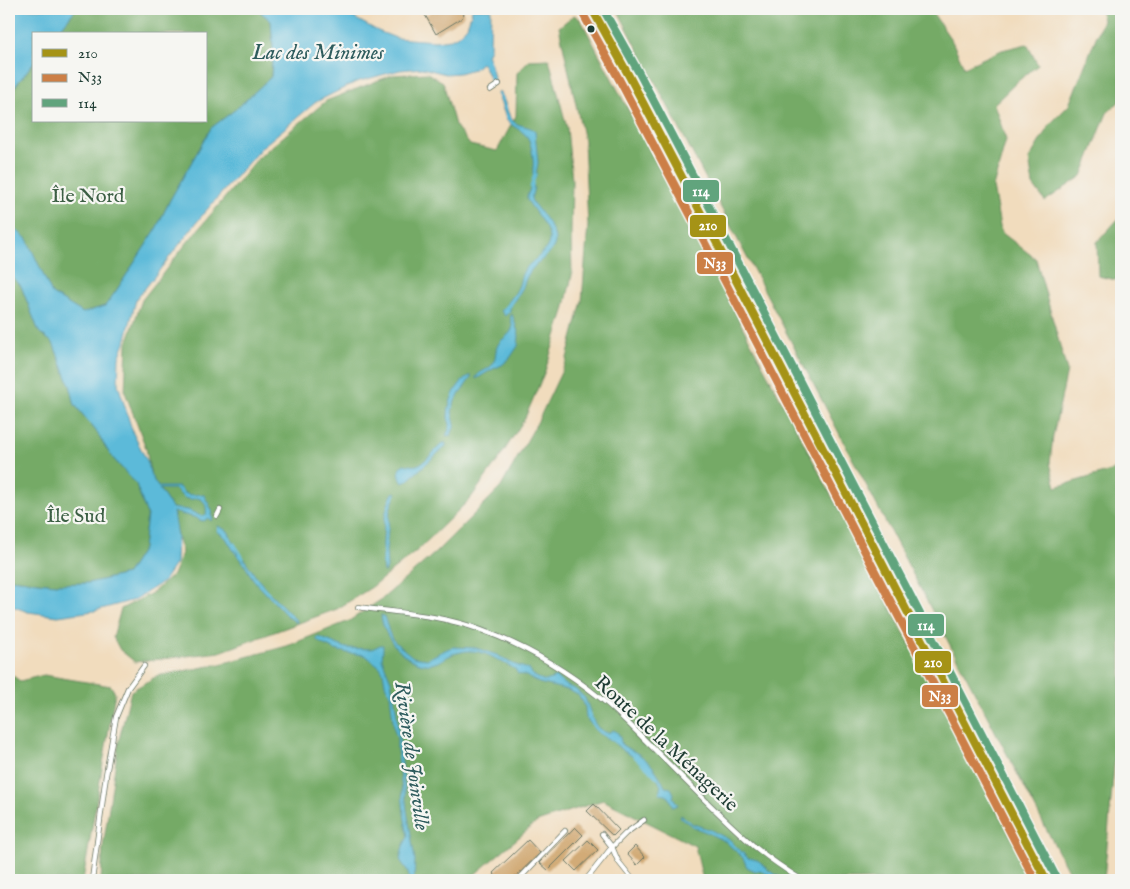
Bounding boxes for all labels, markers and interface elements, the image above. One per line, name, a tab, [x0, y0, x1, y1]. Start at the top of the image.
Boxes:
unlabelled marker	[586, 24, 596, 34]
legend	[32, 32, 208, 122]
water label: Lac des Minimes	[251, 40, 385, 67]
text: 210	[78, 44, 98, 63]
text: N33	[78, 68, 102, 87]
text: 114	[78, 94, 97, 113]
line badge: 114	[682, 179, 720, 203]
text: 114	[692, 183, 711, 201]
park label: Île Nord	[52, 184, 125, 209]
line badge: 210	[689, 214, 727, 238]
text: 210	[699, 217, 717, 235]
line badge: N33	[696, 251, 734, 275]
text: N33	[703, 255, 726, 273]
park label: Île Sud	[47, 504, 106, 529]
line badge: 114	[907, 613, 945, 637]
text: 114	[917, 617, 936, 635]
line badge: 210	[914, 650, 952, 674]
text: 210	[924, 654, 942, 672]
street label: Route de la Ménagerie	[589, 671, 743, 817]
water label: Rivière de Joinville	[387, 680, 435, 832]
line badge: N33	[921, 684, 959, 708]
text: N33	[928, 688, 951, 706]

